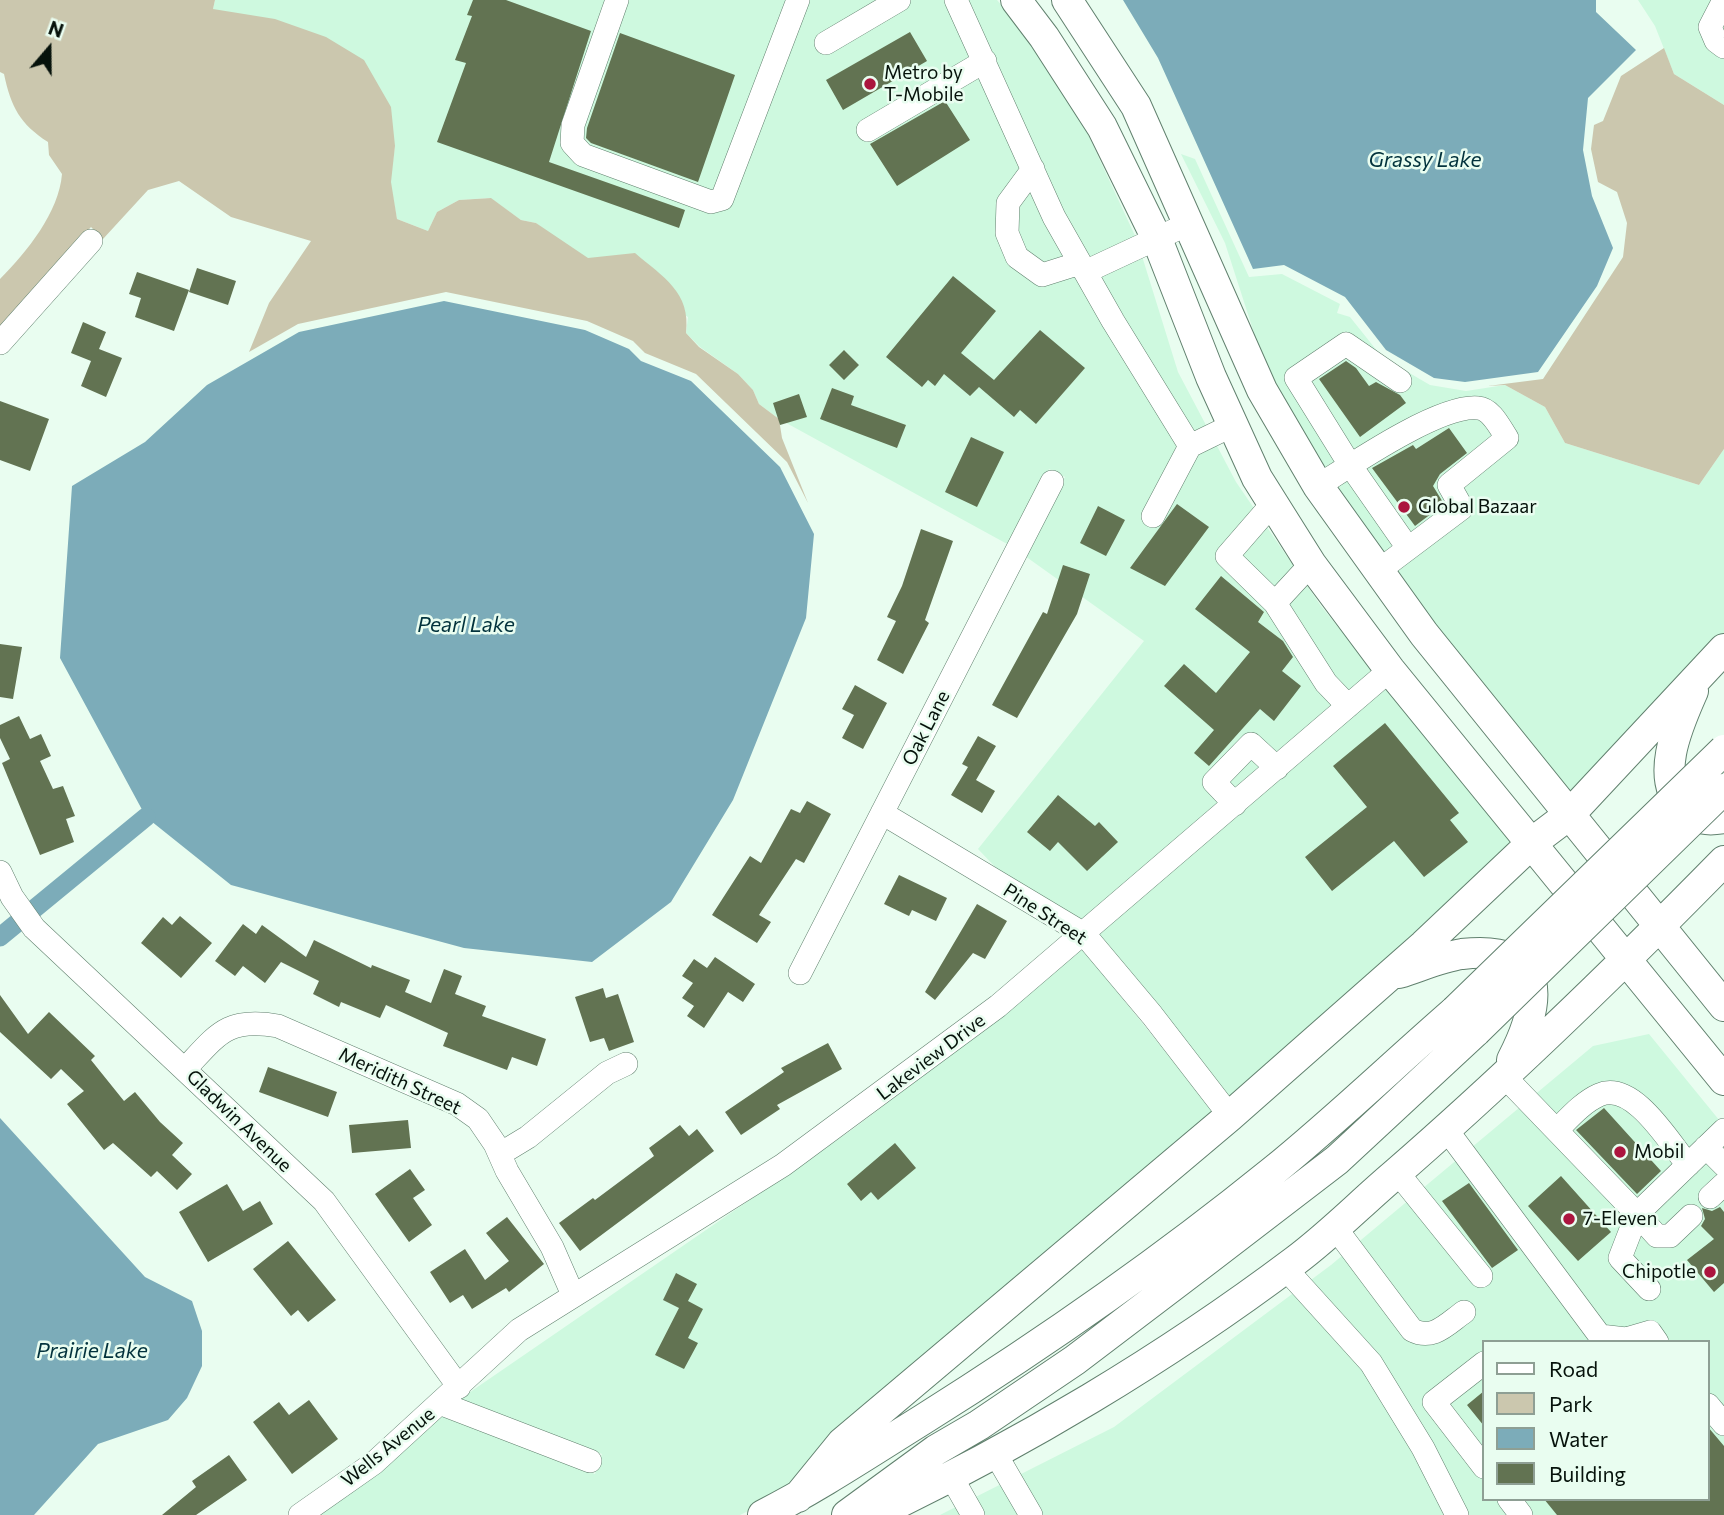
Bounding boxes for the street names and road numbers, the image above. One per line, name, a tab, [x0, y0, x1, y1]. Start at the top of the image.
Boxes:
street label: Oak Lane	[897, 687, 955, 769]
street label: Pine Street	[999, 879, 1091, 949]
street label: Lakeview Drive	[872, 1009, 990, 1105]
street label: Meridith Street	[335, 1043, 465, 1119]
street label: Gladwin Avenue	[182, 1065, 296, 1177]
street label: Wells Avenue	[337, 1402, 439, 1492]

